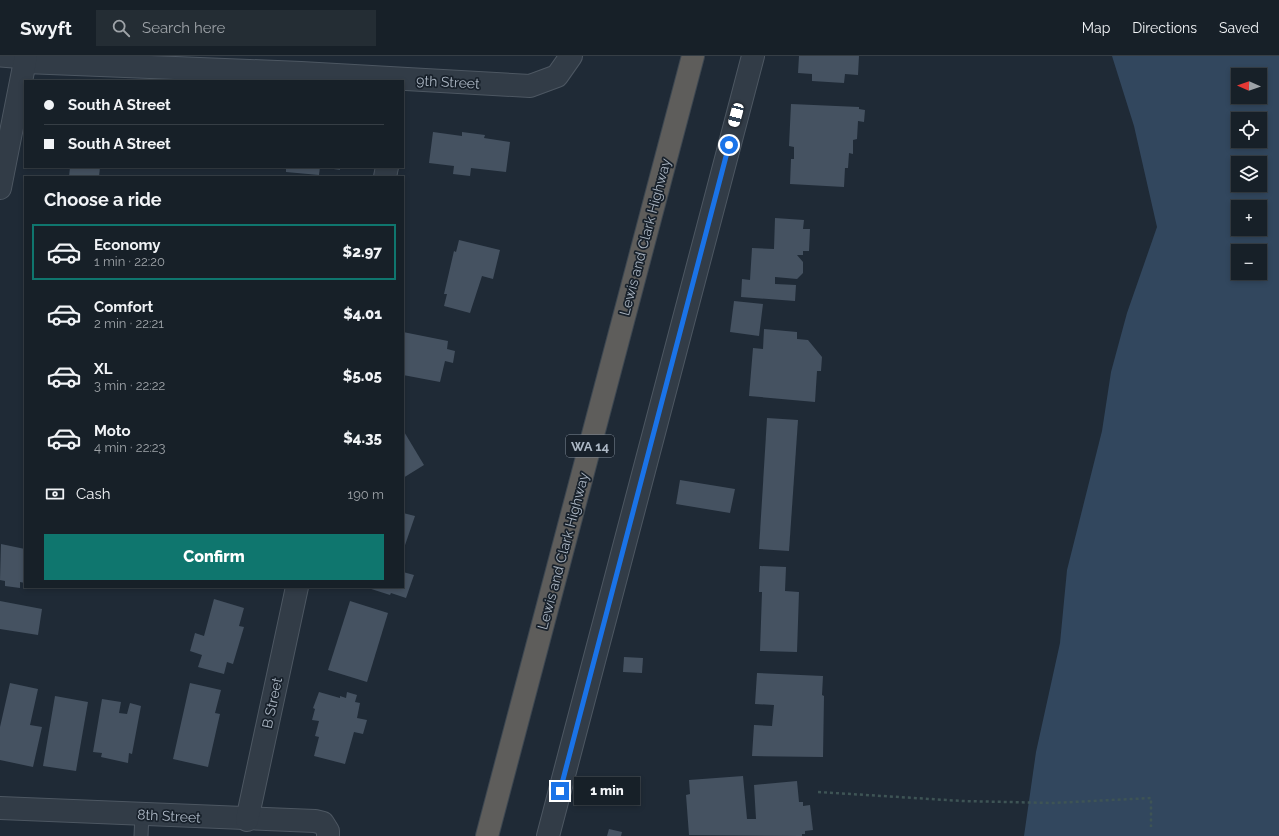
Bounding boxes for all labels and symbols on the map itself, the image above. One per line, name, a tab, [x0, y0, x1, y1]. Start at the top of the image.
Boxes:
north arrow	[1231, 68, 1267, 104]
street label: 9th Street	[416, 72, 480, 92]
car	[727, 102, 745, 128]
route start	[720, 136, 738, 154]
street label: Lewis and Clark Highway	[616, 156, 674, 317]
road number: WA 14	[566, 435, 614, 457]
street label: Lewis and Clark Highway	[534, 470, 592, 631]
street label: B Street	[259, 676, 285, 730]
callout: 1 min	[574, 777, 640, 805]
route end	[551, 782, 569, 800]
street label: 8th Street	[137, 806, 201, 826]

